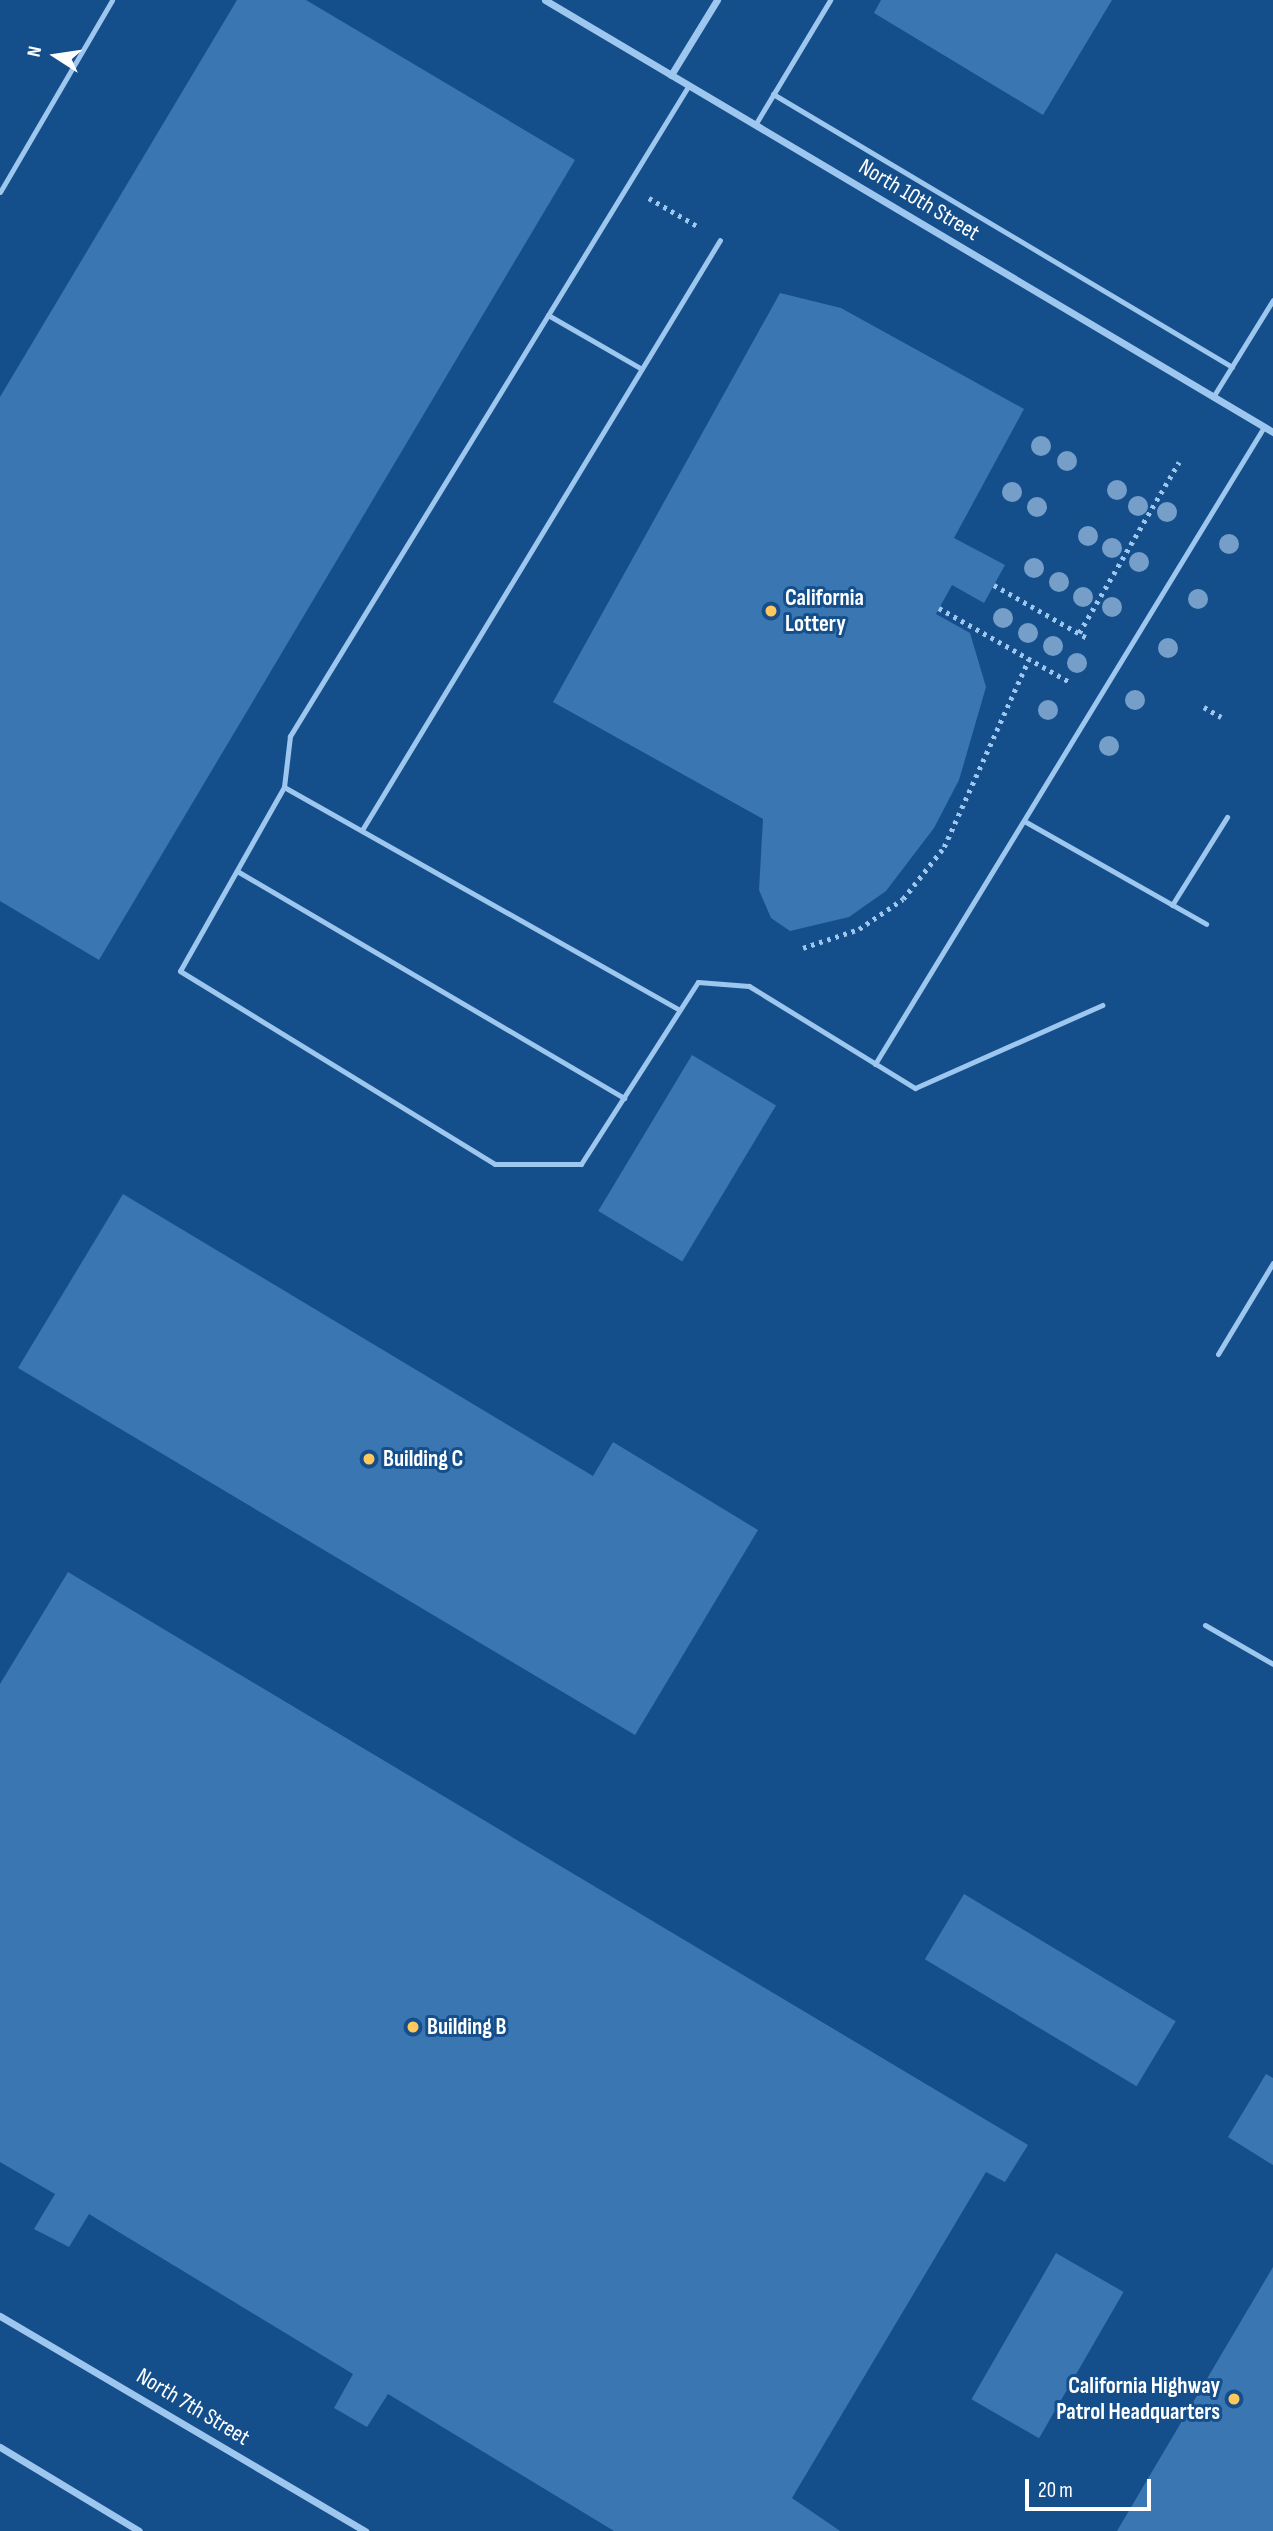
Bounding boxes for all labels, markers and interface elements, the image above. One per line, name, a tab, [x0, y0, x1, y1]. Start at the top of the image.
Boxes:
north arrow	[21, 21, 91, 91]
text: N	[23, 44, 47, 59]
street label: North 10th Street	[854, 153, 984, 247]
place label: California Lottery	[785, 584, 864, 638]
marker: California Lottery	[763, 603, 779, 619]
place label: Building C	[383, 1445, 463, 1473]
marker: Building C	[361, 1451, 377, 1467]
place label: Building B	[427, 2013, 506, 2041]
marker: Building B	[405, 2019, 421, 2035]
street label: North 7th Street	[131, 2362, 255, 2452]
place label: California Highway Patrol Headquarters	[1056, 2372, 1220, 2426]
marker: California Highway Patrol Headquarters	[1226, 2391, 1242, 2407]
scale bar	[1028, 2464, 1154, 2508]
text: 20 m	[1038, 2478, 1073, 2503]

